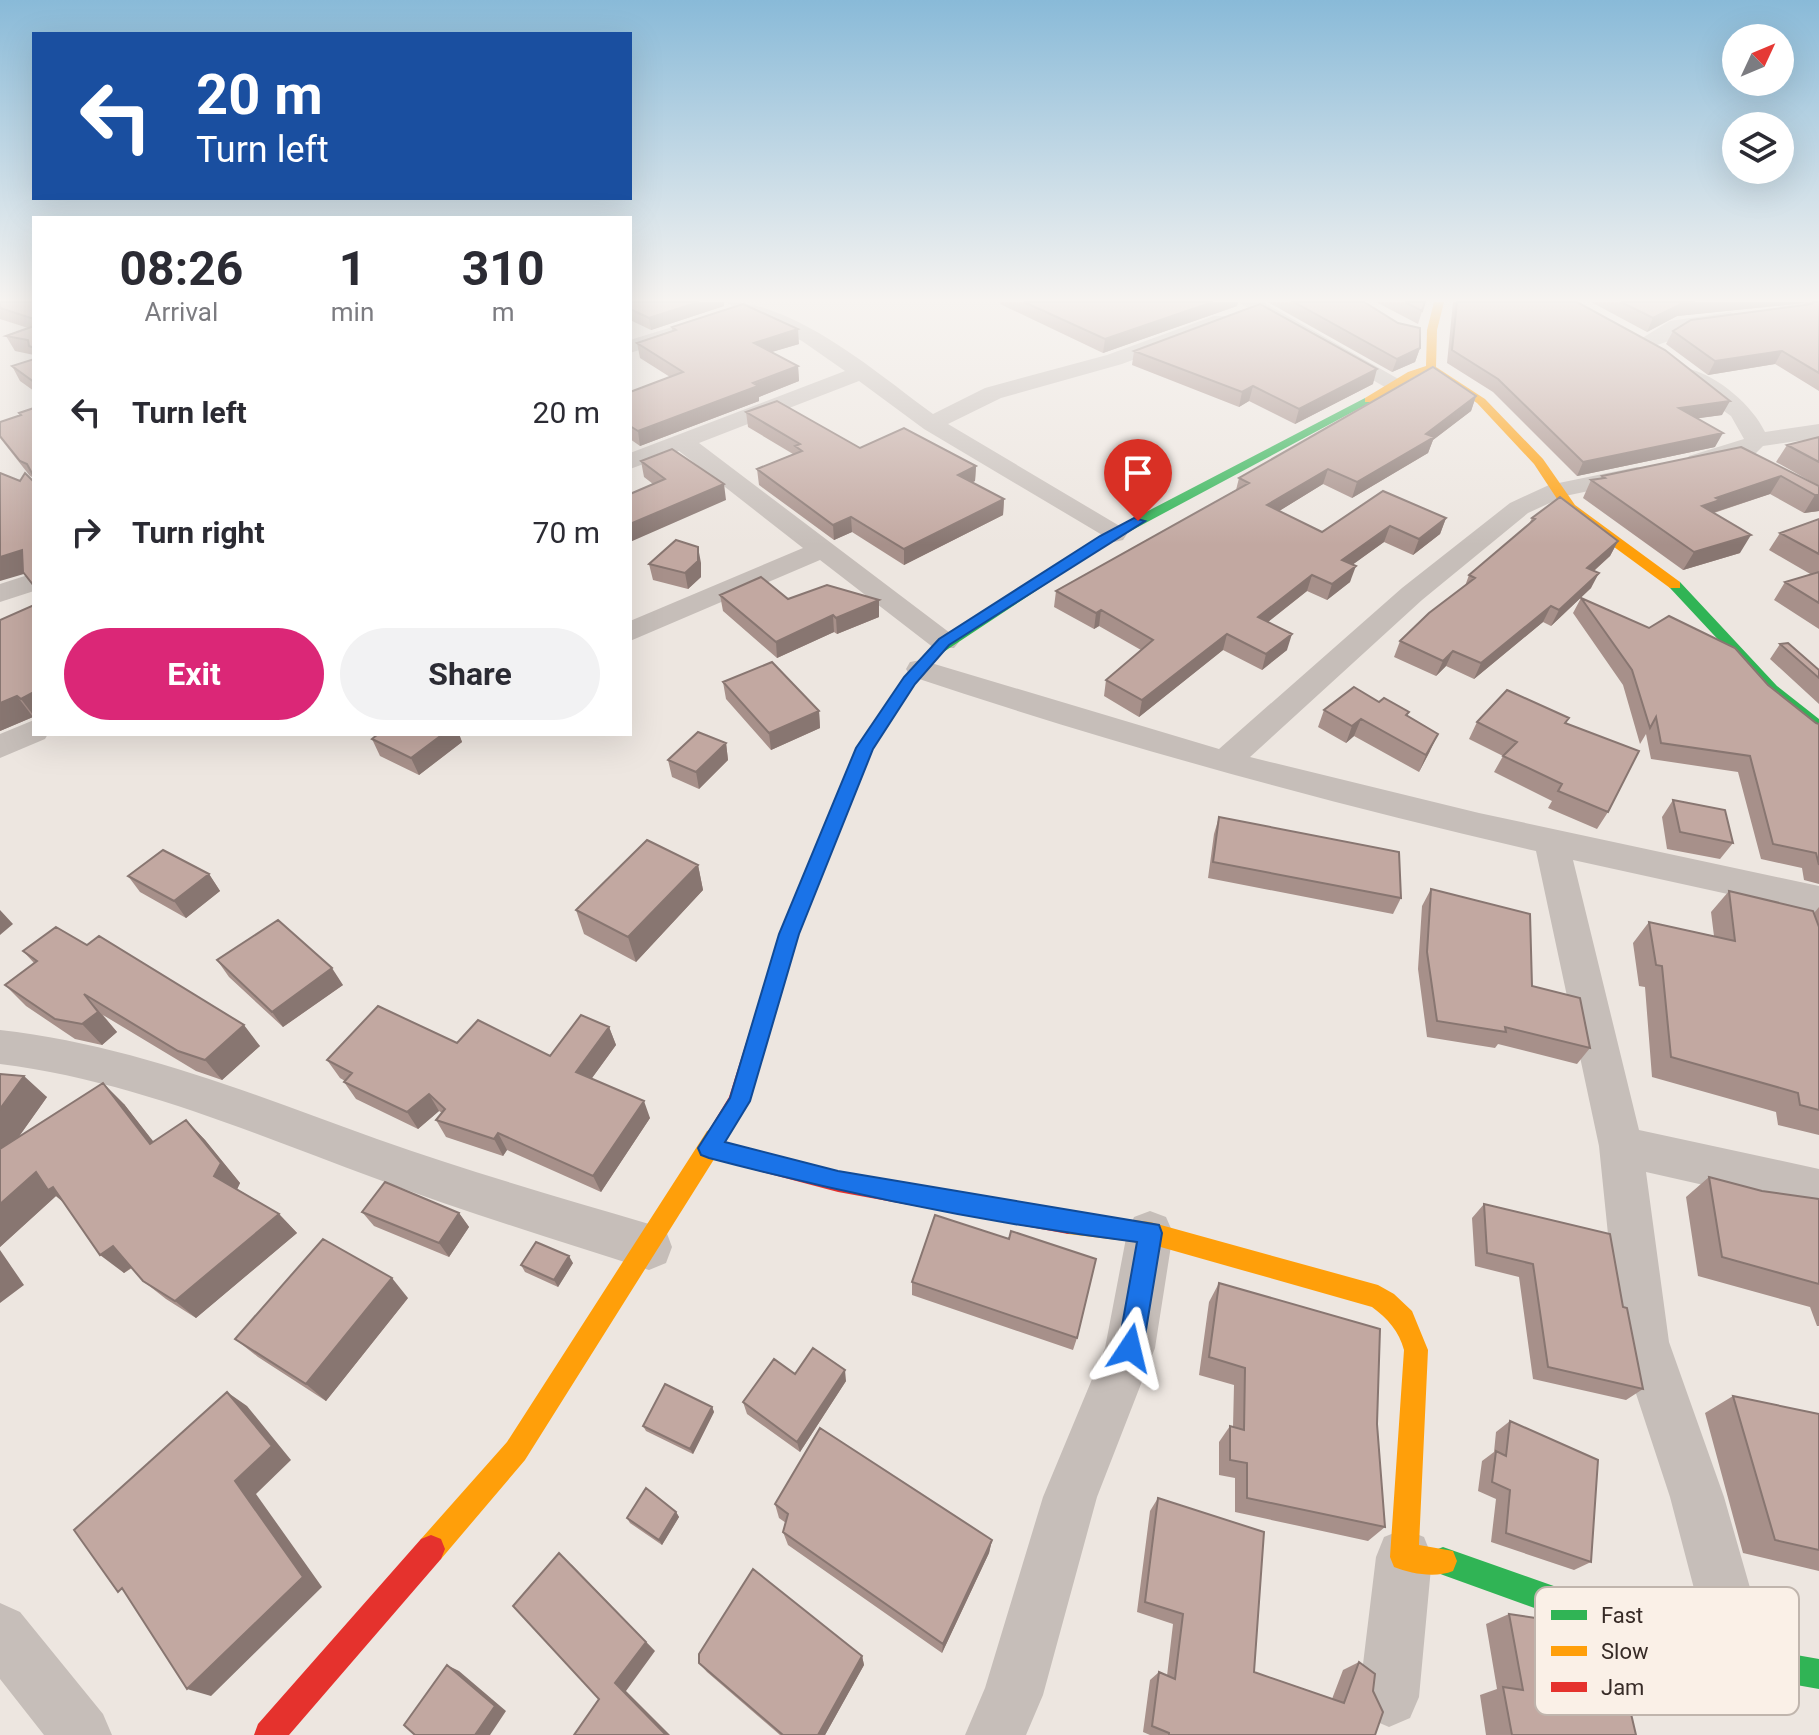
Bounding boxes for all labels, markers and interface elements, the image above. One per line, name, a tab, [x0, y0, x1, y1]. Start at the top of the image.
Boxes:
north arrow	[1722, 24, 1794, 96]
map controls	[1722, 24, 1794, 184]
text: 20 m	[196, 62, 323, 128]
icon: left	[64, 64, 168, 168]
button: layers	[1722, 112, 1794, 184]
text: Turn left	[196, 129, 329, 171]
text: 08:26	[120, 240, 243, 297]
text: 1	[339, 240, 366, 297]
text: 310	[462, 240, 544, 297]
text: Arrival	[145, 297, 218, 327]
text: min	[331, 297, 374, 327]
text: m	[492, 297, 515, 327]
icon: left	[64, 390, 108, 434]
text: Turn left	[132, 395, 247, 430]
text: 20 m	[533, 395, 600, 430]
pin	[1104, 439, 1172, 521]
icon: arrive	[1116, 451, 1160, 495]
icon: right	[64, 510, 108, 554]
text: Turn right	[132, 515, 265, 550]
text: 70 m	[533, 515, 600, 550]
button: Exit	[64, 628, 324, 720]
button: Share	[340, 628, 600, 720]
position arrow	[1088, 1306, 1172, 1390]
legend	[1535, 1587, 1799, 1715]
text: Fast	[1601, 1603, 1643, 1628]
text: Slow	[1601, 1639, 1649, 1664]
text: Jam	[1601, 1675, 1644, 1700]

